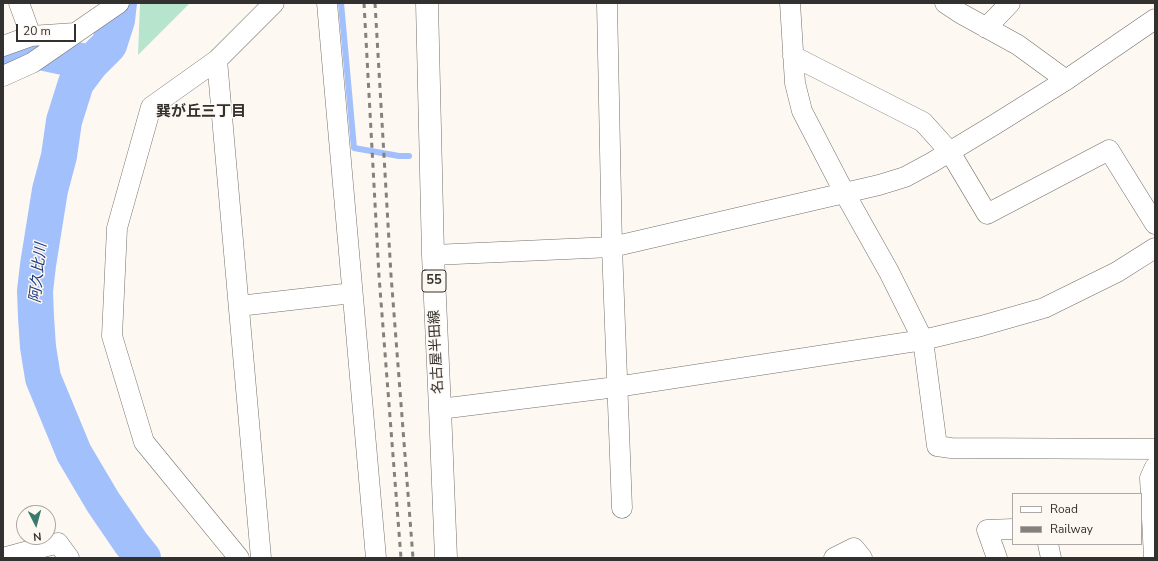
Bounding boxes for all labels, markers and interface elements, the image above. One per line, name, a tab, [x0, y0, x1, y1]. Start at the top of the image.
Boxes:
scale bar	[18, 16, 78, 42]
text: 20 m	[23, 23, 51, 39]
district label: 巽が丘三丁目	[156, 103, 246, 121]
water label: 阿久比川	[27, 242, 51, 304]
road number: 55	[422, 270, 446, 292]
street label: 名古屋半田線	[426, 310, 448, 394]
legend	[1012, 493, 1142, 545]
text: Road	[1050, 501, 1078, 517]
north arrow	[16, 505, 56, 545]
text: Railway	[1050, 521, 1093, 537]
text: N	[32, 529, 42, 544]

